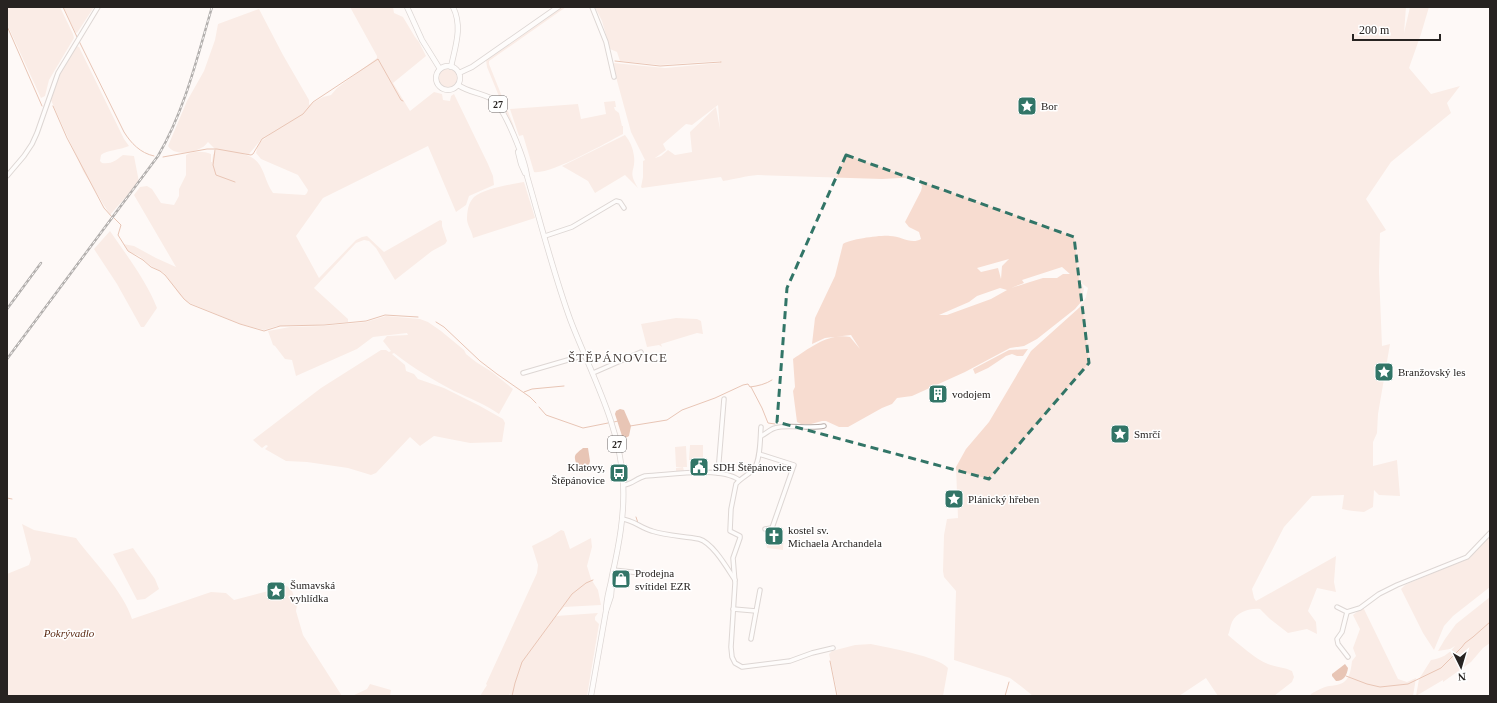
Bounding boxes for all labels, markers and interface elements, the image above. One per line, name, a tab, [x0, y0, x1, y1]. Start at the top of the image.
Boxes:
scale bar	[1353, 16, 1440, 42]
text: 200 m	[1359, 23, 1390, 37]
place icon: Bor	[1016, 95, 1038, 117]
road number: 27	[489, 96, 507, 112]
place label: Bor	[1041, 100, 1058, 112]
district label: ŠTĚPÁNOVICE	[568, 350, 668, 365]
place icon: Branžovský les	[1373, 361, 1395, 383]
place label: Branžovský les	[1398, 366, 1466, 378]
building icon: vodojem	[927, 383, 949, 405]
place label: vodojem	[952, 388, 991, 400]
place icon: Smrčí	[1109, 423, 1131, 445]
place label: Smrčí	[1134, 428, 1160, 440]
road number: 27	[608, 436, 626, 452]
public building icon: SDH Štěpánovice	[688, 456, 710, 478]
place label: Klatovy, Štěpánovice	[551, 461, 605, 486]
place label: SDH Štěpánovice	[713, 461, 792, 473]
bus stop icon: Klatovy, Štěpánovice	[608, 462, 630, 484]
place icon: Plánický hřeben	[943, 488, 965, 510]
place label: Plánický hřeben	[968, 493, 1040, 505]
place label: kostel sv. Michaela Archandela	[788, 524, 882, 549]
church icon: kostel sv. Michaela Archandela	[763, 525, 785, 547]
place label: Prodejna svítidel EZR	[635, 567, 692, 592]
shop icon: Prodejna svítidel EZR	[610, 568, 632, 590]
place label: Šumavská vyhlídka	[290, 579, 335, 604]
place icon: Šumavská vyhlídka	[265, 580, 287, 602]
park label: Pokrývadlo	[43, 627, 95, 639]
north arrow	[1441, 647, 1481, 687]
text: N	[1457, 671, 1466, 683]

